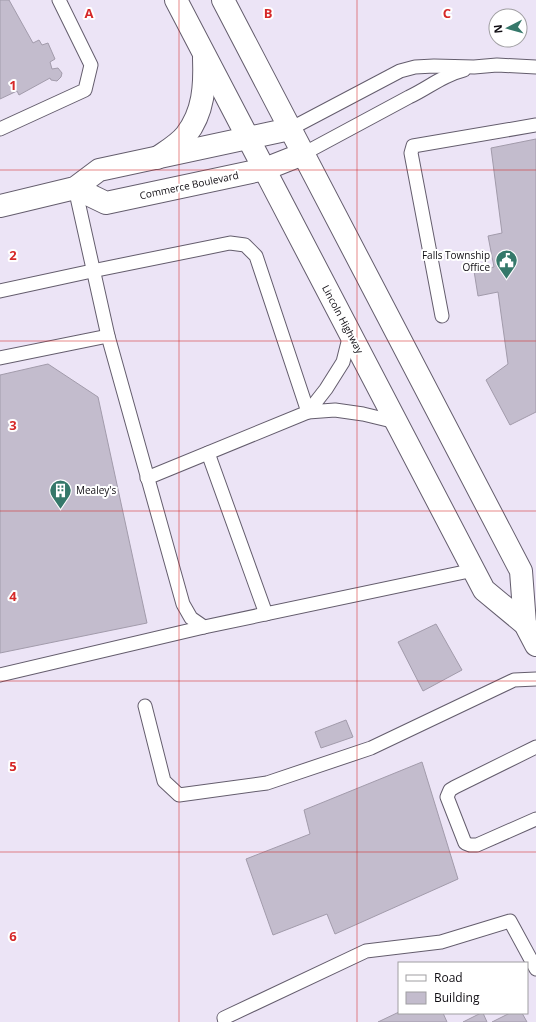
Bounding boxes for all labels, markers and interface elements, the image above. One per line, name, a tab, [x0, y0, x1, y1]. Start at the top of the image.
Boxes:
text: A	[85, 4, 94, 22]
text: B	[264, 4, 273, 22]
text: C	[443, 4, 451, 22]
north arrow	[488, 8, 528, 48]
text: N	[490, 24, 505, 34]
text: 1	[9, 76, 17, 94]
street label: Commerce Boulevard	[138, 168, 240, 202]
text: 2	[9, 246, 17, 264]
place label: Falls Township Office	[422, 248, 490, 274]
public building icon: Falls Township Office	[493, 248, 519, 281]
street label: Lincoln Highway	[319, 282, 367, 357]
text: 3	[9, 416, 17, 434]
building icon: Mealey's	[48, 477, 74, 510]
place label: Mealey's	[76, 483, 117, 497]
text: 4	[9, 587, 17, 605]
text: 5	[9, 757, 17, 775]
text: 6	[9, 927, 17, 945]
legend	[398, 962, 528, 1014]
text: Road	[434, 969, 463, 986]
text: Building	[434, 989, 480, 1006]

